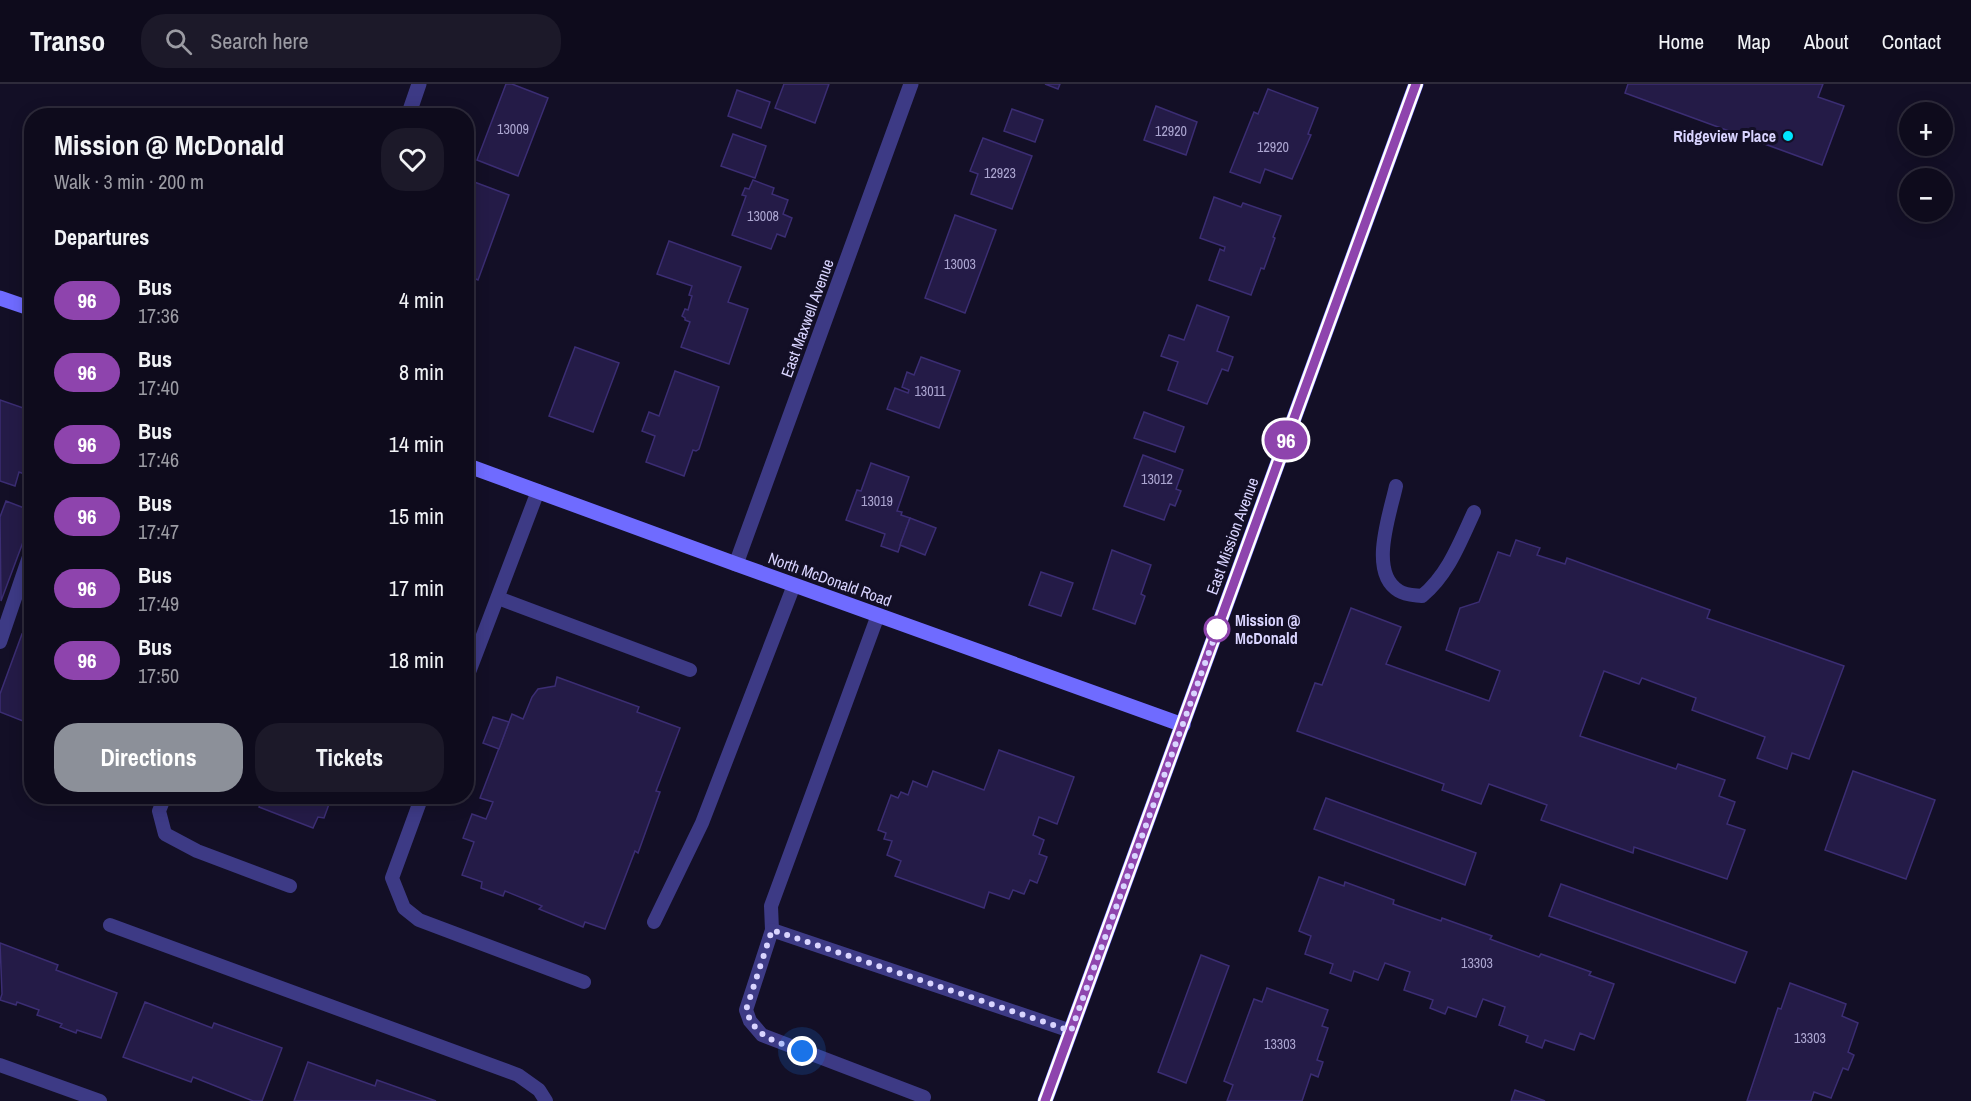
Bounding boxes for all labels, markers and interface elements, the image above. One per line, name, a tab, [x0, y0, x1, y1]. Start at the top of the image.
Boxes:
search box	[141, 14, 561, 68]
text: Transo	[30, 22, 105, 60]
icon: search	[162, 25, 195, 58]
text: Search here	[210, 26, 309, 56]
text: Home	[1658, 27, 1704, 56]
text: Map	[1737, 27, 1771, 56]
text: About	[1804, 27, 1849, 56]
text: Contact	[1882, 27, 1941, 56]
map controls	[1899, 102, 1953, 222]
button: +	[1899, 102, 1953, 156]
house number: 13009	[497, 120, 529, 138]
house number: 12920	[1155, 122, 1187, 140]
place label: Ridgeview Place	[1673, 125, 1776, 147]
text: Mission @ McDonald	[54, 126, 284, 164]
button: heart	[381, 128, 444, 191]
marker: Ridgeview Place	[1781, 129, 1795, 143]
house number: 12920	[1257, 138, 1289, 156]
house number: 12923	[984, 164, 1016, 182]
text: Walk · 3 min · 200 m	[54, 168, 204, 195]
button: −	[1899, 168, 1953, 222]
house number: 13008	[747, 207, 779, 225]
text: Departures	[54, 222, 149, 252]
house number: 13003	[944, 255, 976, 273]
street label: East Maxwell Avenue	[775, 256, 839, 380]
text: Bus	[138, 272, 172, 302]
text: 4 min	[399, 285, 444, 315]
text: 96	[77, 286, 97, 315]
text: 17:36	[138, 302, 179, 329]
text: Bus	[138, 344, 172, 374]
text: 8 min	[399, 357, 444, 387]
text: 96	[77, 358, 97, 387]
text: 17:40	[138, 374, 179, 401]
house number: 13011	[914, 382, 946, 400]
text: Bus	[138, 416, 172, 446]
line badge: 96	[1259, 420, 1313, 460]
text: 96	[1276, 426, 1296, 455]
text: 14 min	[389, 429, 444, 459]
text: 96	[77, 430, 97, 459]
text: 17:46	[138, 446, 179, 473]
house number: 13012	[1141, 470, 1173, 488]
street label: East Mission Avenue	[1201, 474, 1263, 598]
text: Bus	[138, 488, 172, 518]
house number: 13019	[861, 492, 893, 510]
text: 15 min	[389, 501, 444, 531]
text: 96	[77, 502, 97, 531]
text: 17:47	[138, 518, 179, 545]
street label: North McDonald Road	[765, 546, 895, 612]
text: Bus	[138, 560, 172, 590]
text: 17 min	[389, 573, 444, 603]
text: 96	[77, 574, 97, 603]
text: 17:49	[138, 590, 179, 617]
place label: Mission @ McDonald	[1235, 609, 1300, 649]
marker: Mission @ McDonald	[1204, 616, 1230, 642]
text: Bus	[138, 632, 172, 662]
text: 18 min	[389, 645, 444, 675]
text: 96	[77, 646, 97, 675]
text: 17:50	[138, 662, 179, 689]
button: Directions	[54, 723, 243, 792]
button: Tickets	[255, 723, 444, 792]
house number: 13303	[1461, 954, 1493, 972]
house number: 13303	[1794, 1029, 1826, 1047]
house number: 13303	[1264, 1035, 1296, 1053]
your location	[787, 1036, 817, 1066]

